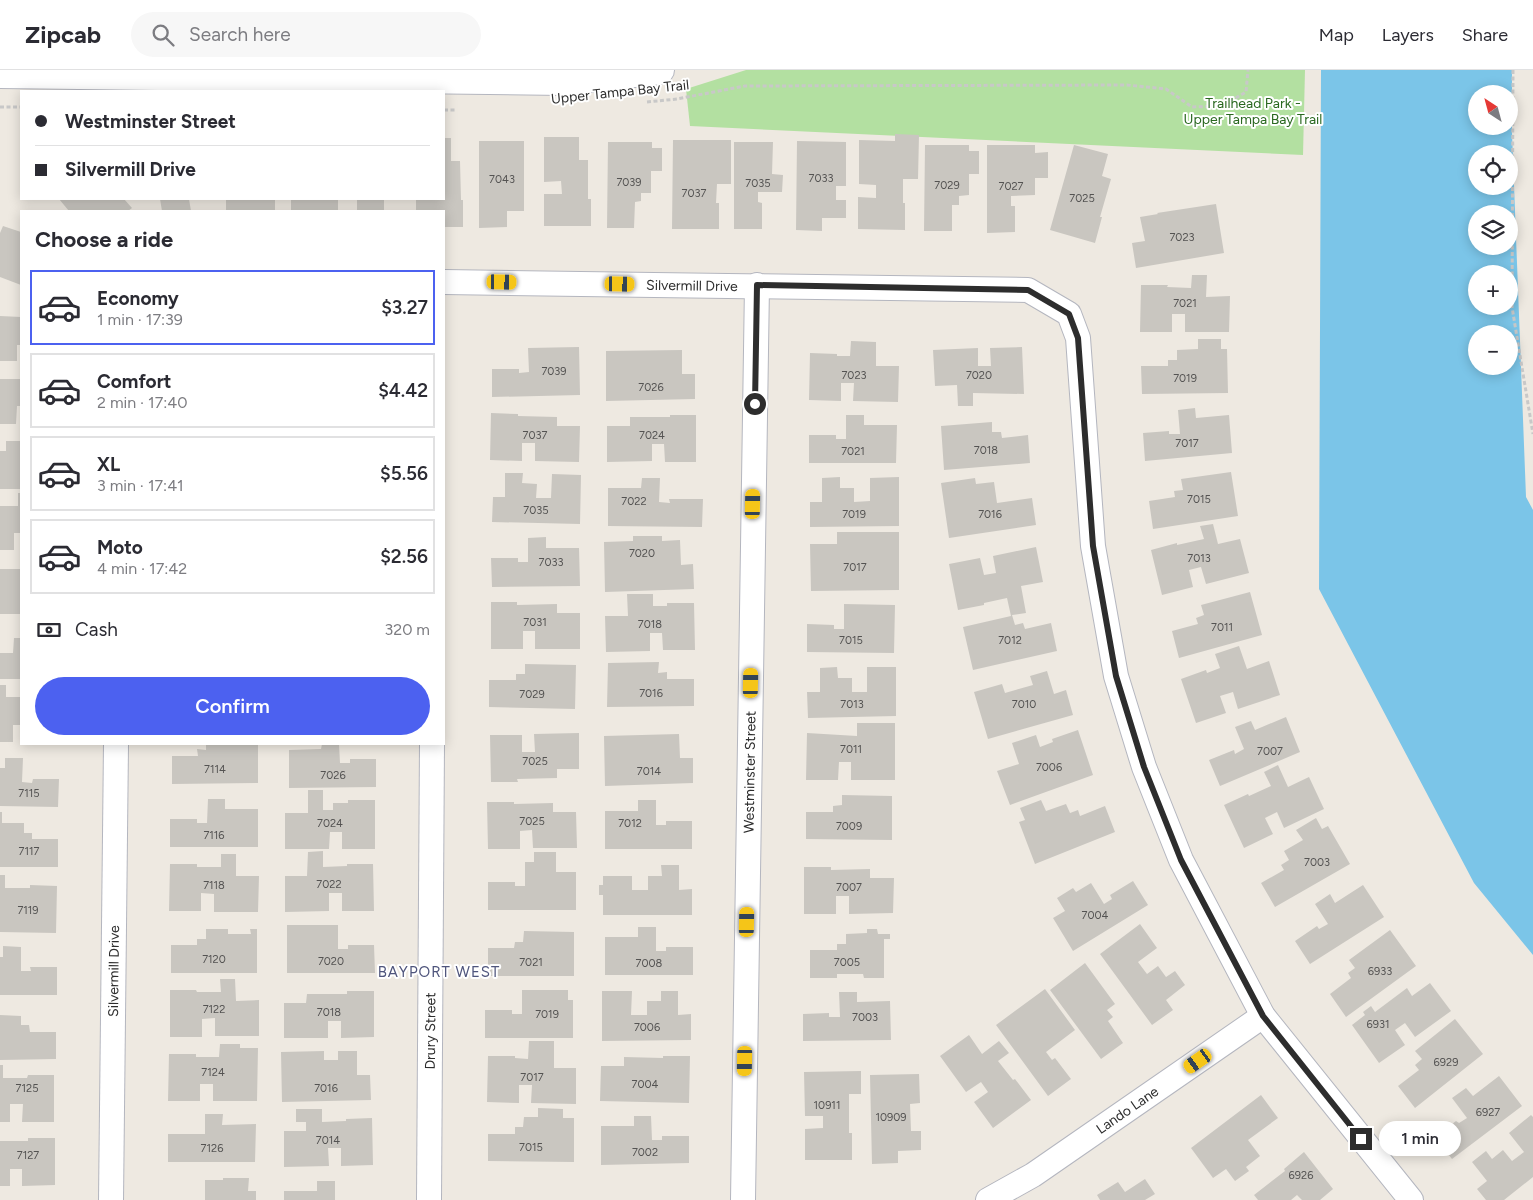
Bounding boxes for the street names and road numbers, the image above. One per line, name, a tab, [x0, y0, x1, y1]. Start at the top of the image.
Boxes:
street label: Upper Tampa Bay Trail	[550, 76, 690, 108]
street label: Silvermill Drive	[646, 276, 738, 295]
street label: Westminster Street	[740, 711, 759, 833]
street label: Silvermill Drive	[105, 925, 123, 1017]
street label: Drury Street	[421, 992, 439, 1070]
street label: Lando Lane	[1093, 1082, 1162, 1137]

